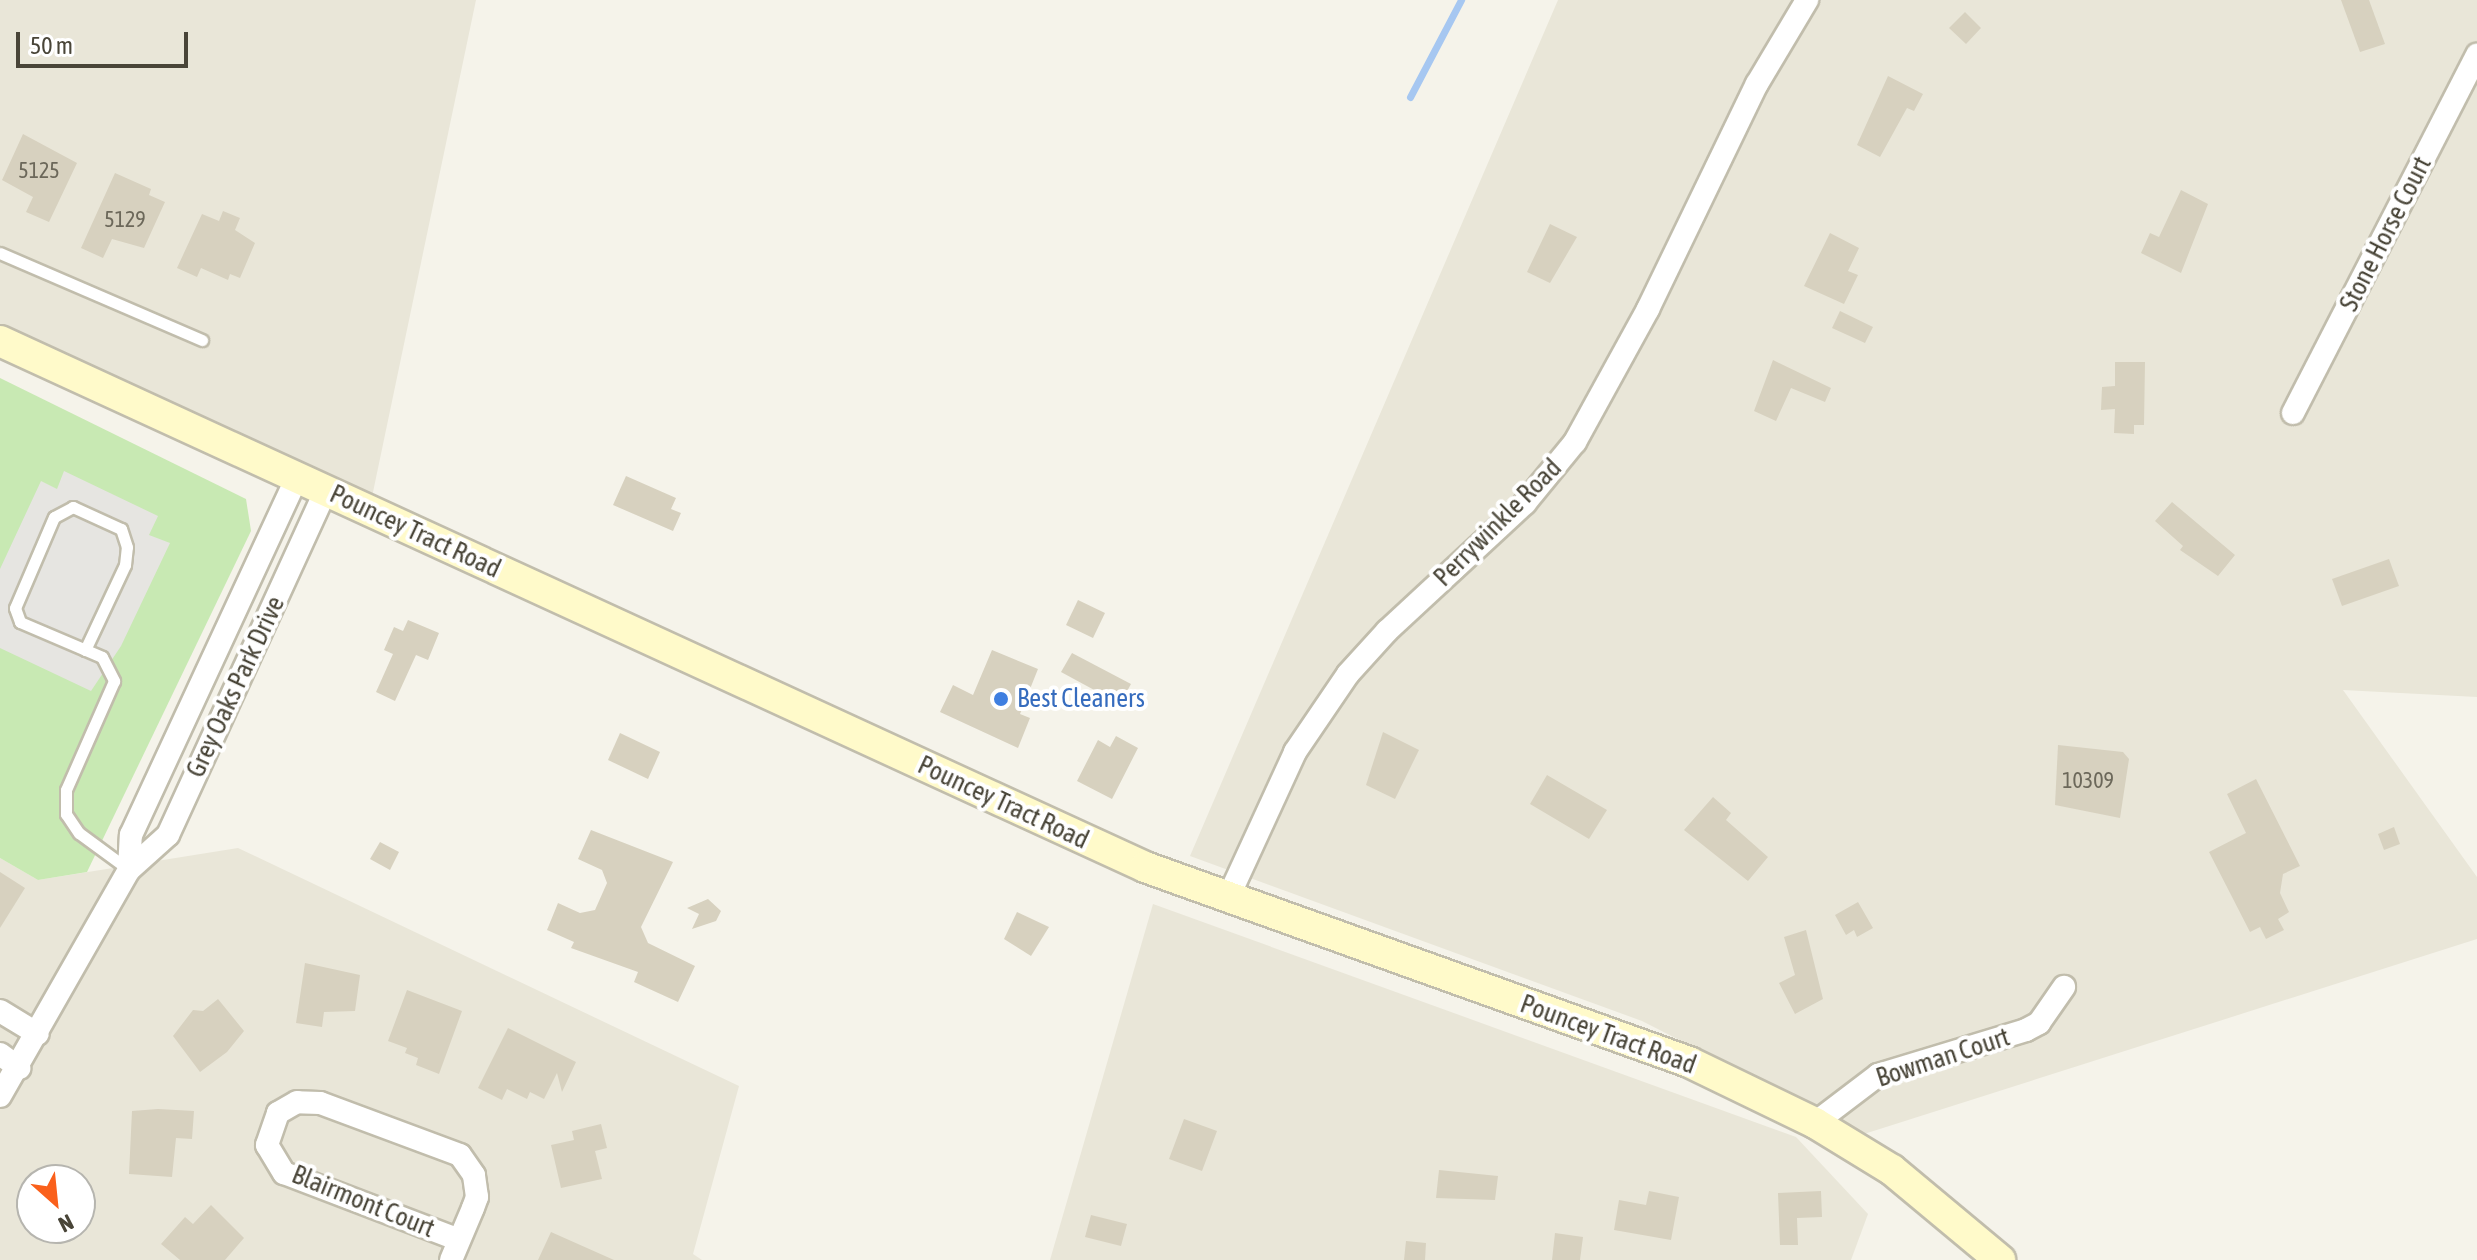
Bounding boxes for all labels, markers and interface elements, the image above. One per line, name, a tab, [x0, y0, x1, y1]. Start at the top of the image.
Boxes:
scale bar	[20, 16, 192, 66]
text: 50 m	[30, 32, 73, 59]
street label: Stone Horse Court	[2334, 152, 2438, 316]
house number: 5125	[18, 158, 60, 184]
house number: 5129	[104, 207, 146, 233]
street label: Perrywinkle Road	[1428, 453, 1568, 593]
street label: Pouncey Tract Road	[325, 479, 505, 585]
street label: Grey Oaks Park Drive	[180, 592, 292, 782]
place label: Best Cleaners	[1017, 683, 1145, 715]
marker: Best Cleaners	[992, 690, 1010, 708]
street label: Pouncey Tract Road	[913, 750, 1093, 856]
house number: 10309	[2062, 768, 2114, 794]
street label: Pouncey Tract Road	[1516, 989, 1700, 1081]
street label: Bowman Court	[1872, 1022, 2014, 1094]
street label: Blairmont Court	[287, 1159, 439, 1245]
north arrow	[16, 1164, 96, 1244]
text: N	[54, 1209, 78, 1238]

